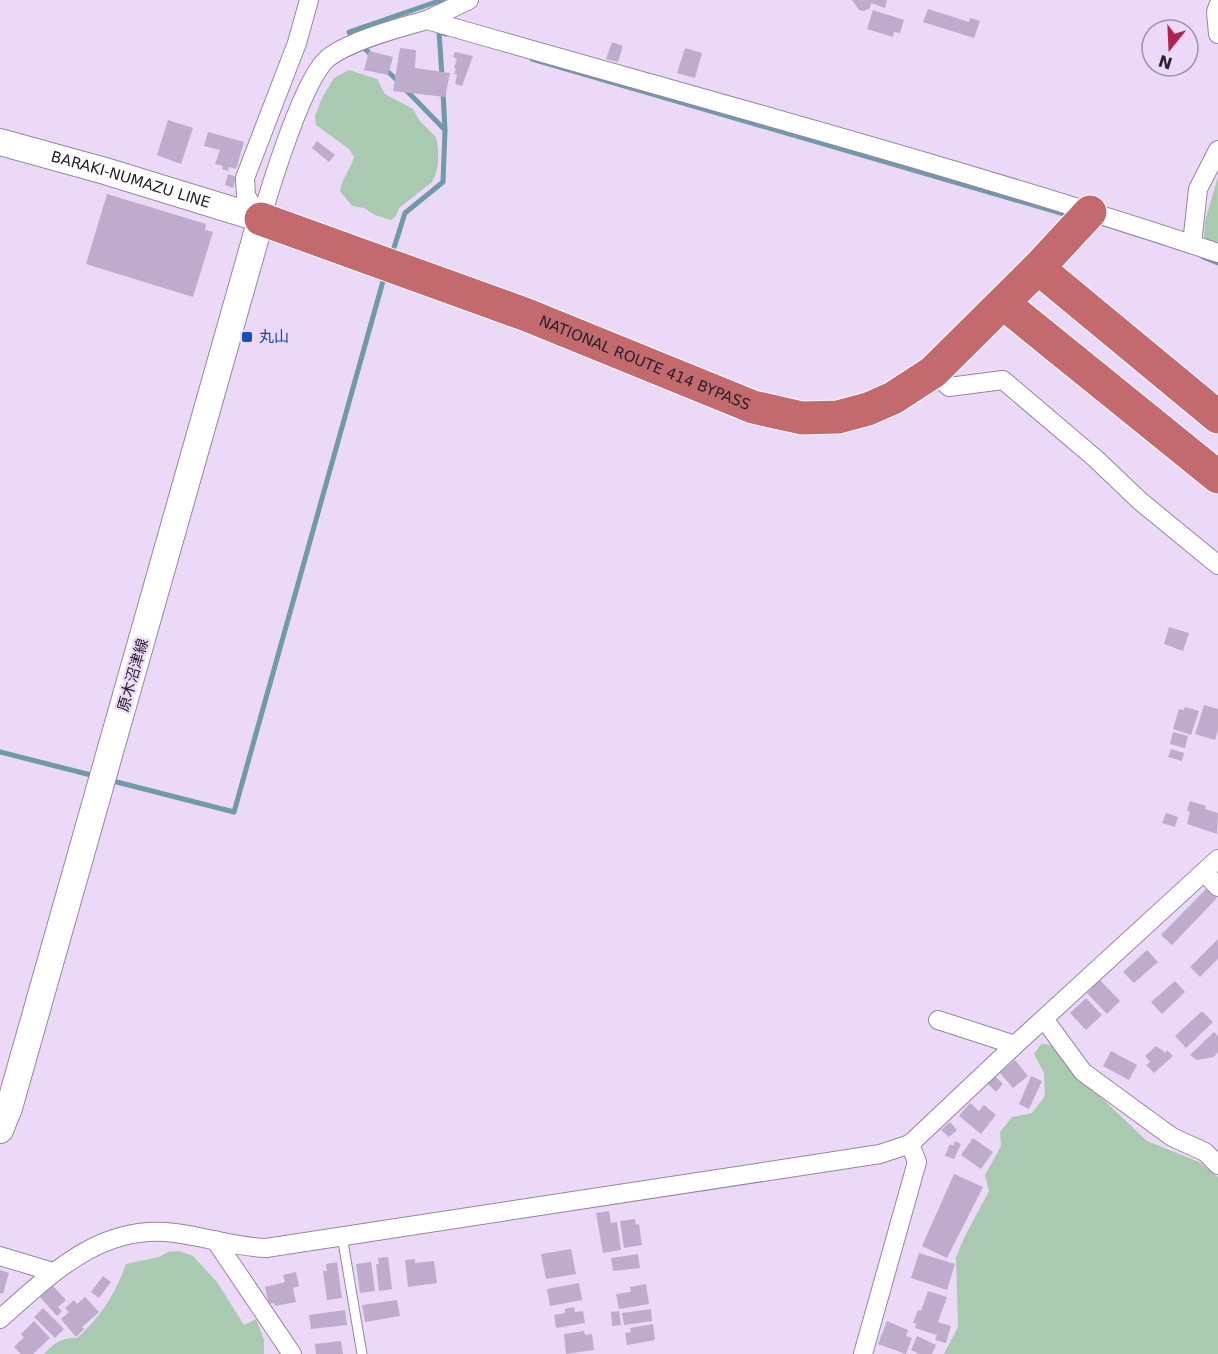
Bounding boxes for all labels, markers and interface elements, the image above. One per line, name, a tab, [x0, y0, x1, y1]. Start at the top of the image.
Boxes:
north arrow	[1140, 18, 1200, 78]
text: N	[1156, 51, 1175, 73]
street label: BARAKI-NUMAZU LINE	[49, 148, 213, 212]
street label: NATIONAL ROUTE 414 BYPASS	[536, 312, 753, 414]
place label: 丸山	[259, 328, 289, 346]
marker: 丸山	[240, 330, 254, 344]
street label: 原木沼津線	[114, 636, 152, 714]

